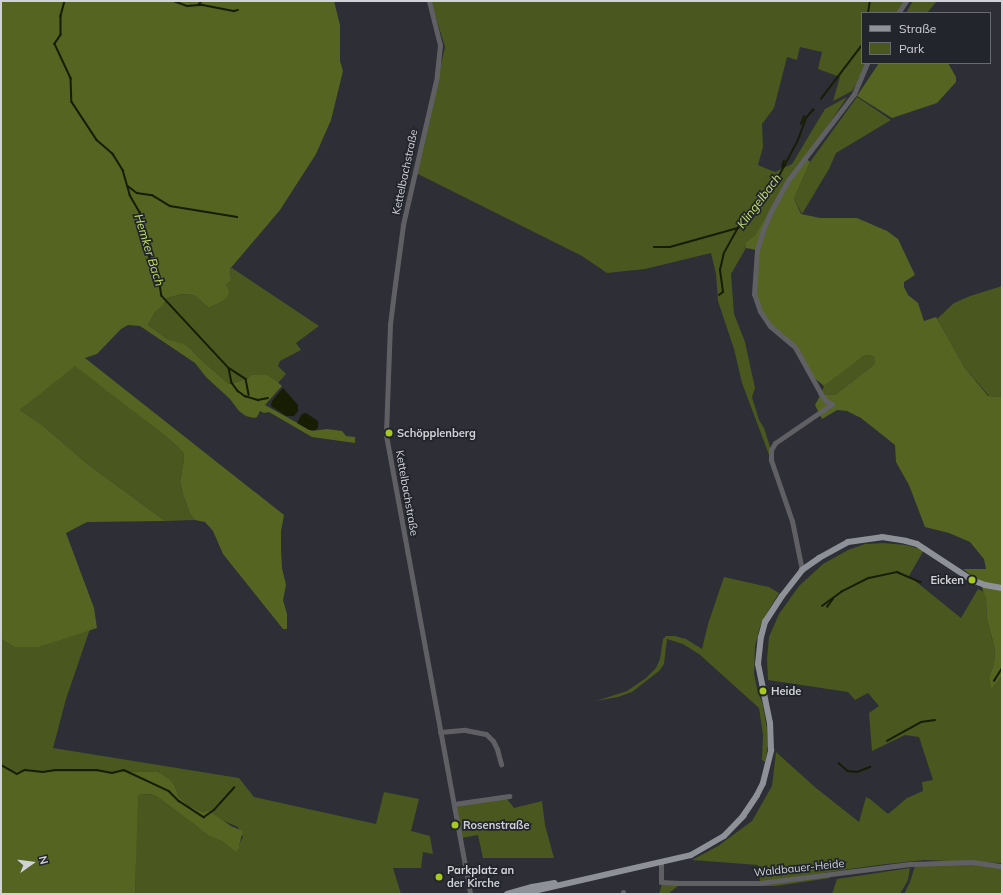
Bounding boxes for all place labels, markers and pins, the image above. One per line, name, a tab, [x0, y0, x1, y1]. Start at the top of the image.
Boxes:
place label: Schöpplenberg	[397, 426, 476, 440]
marker: Schöpplenberg	[384, 428, 394, 438]
place label: Eicken	[930, 573, 964, 587]
marker: Eicken	[967, 575, 977, 585]
place label: Heide	[771, 684, 801, 698]
marker: Heide	[758, 686, 768, 696]
place label: Rosenstraße	[463, 818, 529, 832]
marker: Rosenstraße	[450, 820, 460, 830]
place label: Parkplatz an der Kirche	[447, 864, 514, 890]
marker: Parkplatz an der Kirche	[434, 872, 444, 882]

